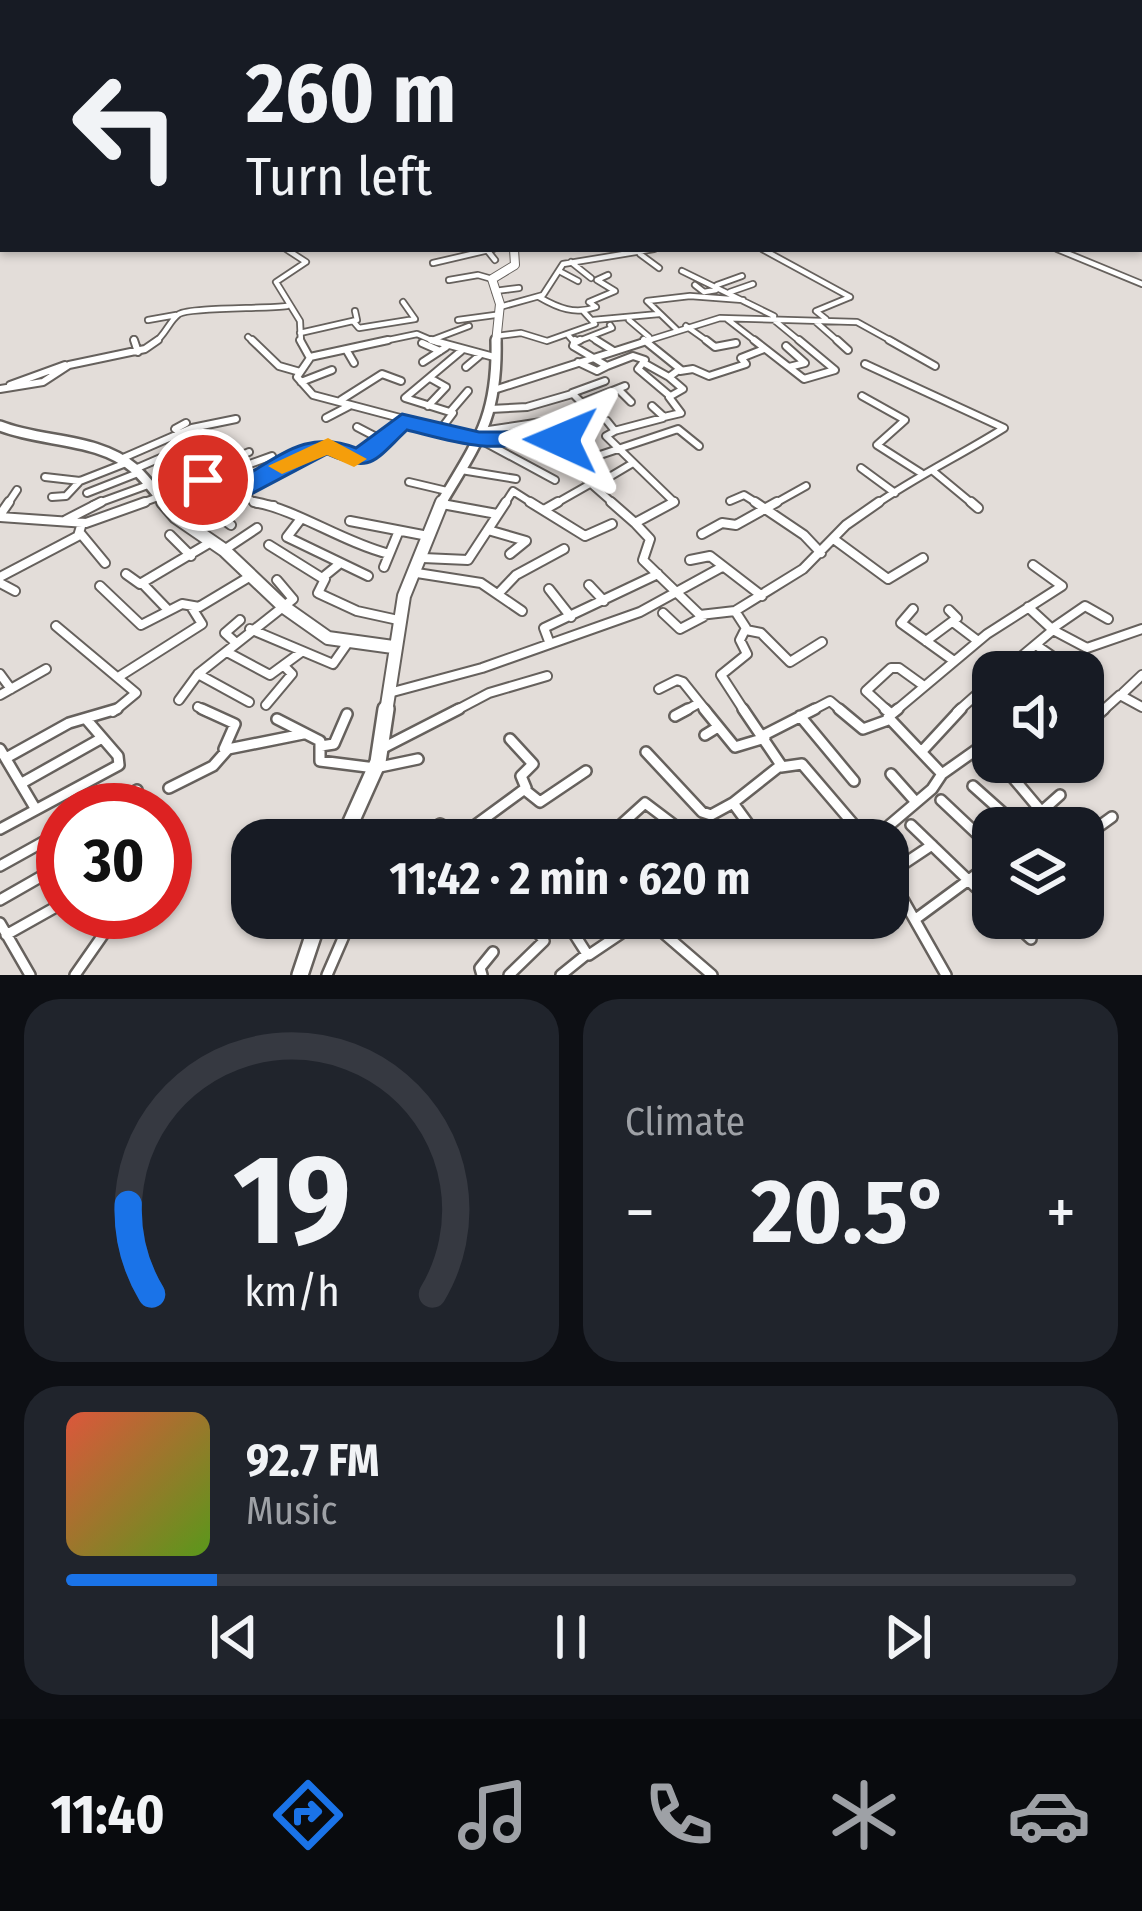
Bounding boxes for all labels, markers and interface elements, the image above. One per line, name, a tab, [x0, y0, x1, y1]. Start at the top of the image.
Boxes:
text: 260 m	[246, 43, 456, 144]
icon: left	[48, 48, 204, 204]
text: Turn left	[246, 145, 432, 209]
position arrow	[498, 377, 624, 503]
pin	[152, 429, 254, 531]
icon: arrive	[170, 447, 236, 513]
map controls	[972, 651, 1104, 939]
button: sound	[972, 651, 1104, 783]
speed limit sign: 30	[36, 783, 192, 939]
button: layers	[972, 807, 1104, 939]
text: 11:42 · 2 min · 620 m	[390, 852, 750, 906]
text: Climate	[625, 1099, 745, 1145]
text: 19	[233, 1126, 350, 1276]
text: 20.5°	[752, 1158, 949, 1266]
text: −	[625, 1173, 655, 1252]
text: +	[1046, 1173, 1076, 1252]
text: km/h	[244, 1265, 339, 1316]
text: 92.7 FM	[246, 1434, 379, 1488]
text: Music	[246, 1488, 337, 1534]
icon: previous	[201, 1604, 267, 1670]
icon: pause	[538, 1604, 604, 1670]
icon: next	[875, 1604, 941, 1670]
icon: directions	[266, 1773, 350, 1857]
icon: music	[451, 1773, 535, 1857]
icon: phone	[637, 1773, 721, 1857]
icon: climate	[822, 1773, 906, 1857]
icon: car	[1007, 1773, 1091, 1857]
text: 11:40	[51, 1783, 165, 1847]

